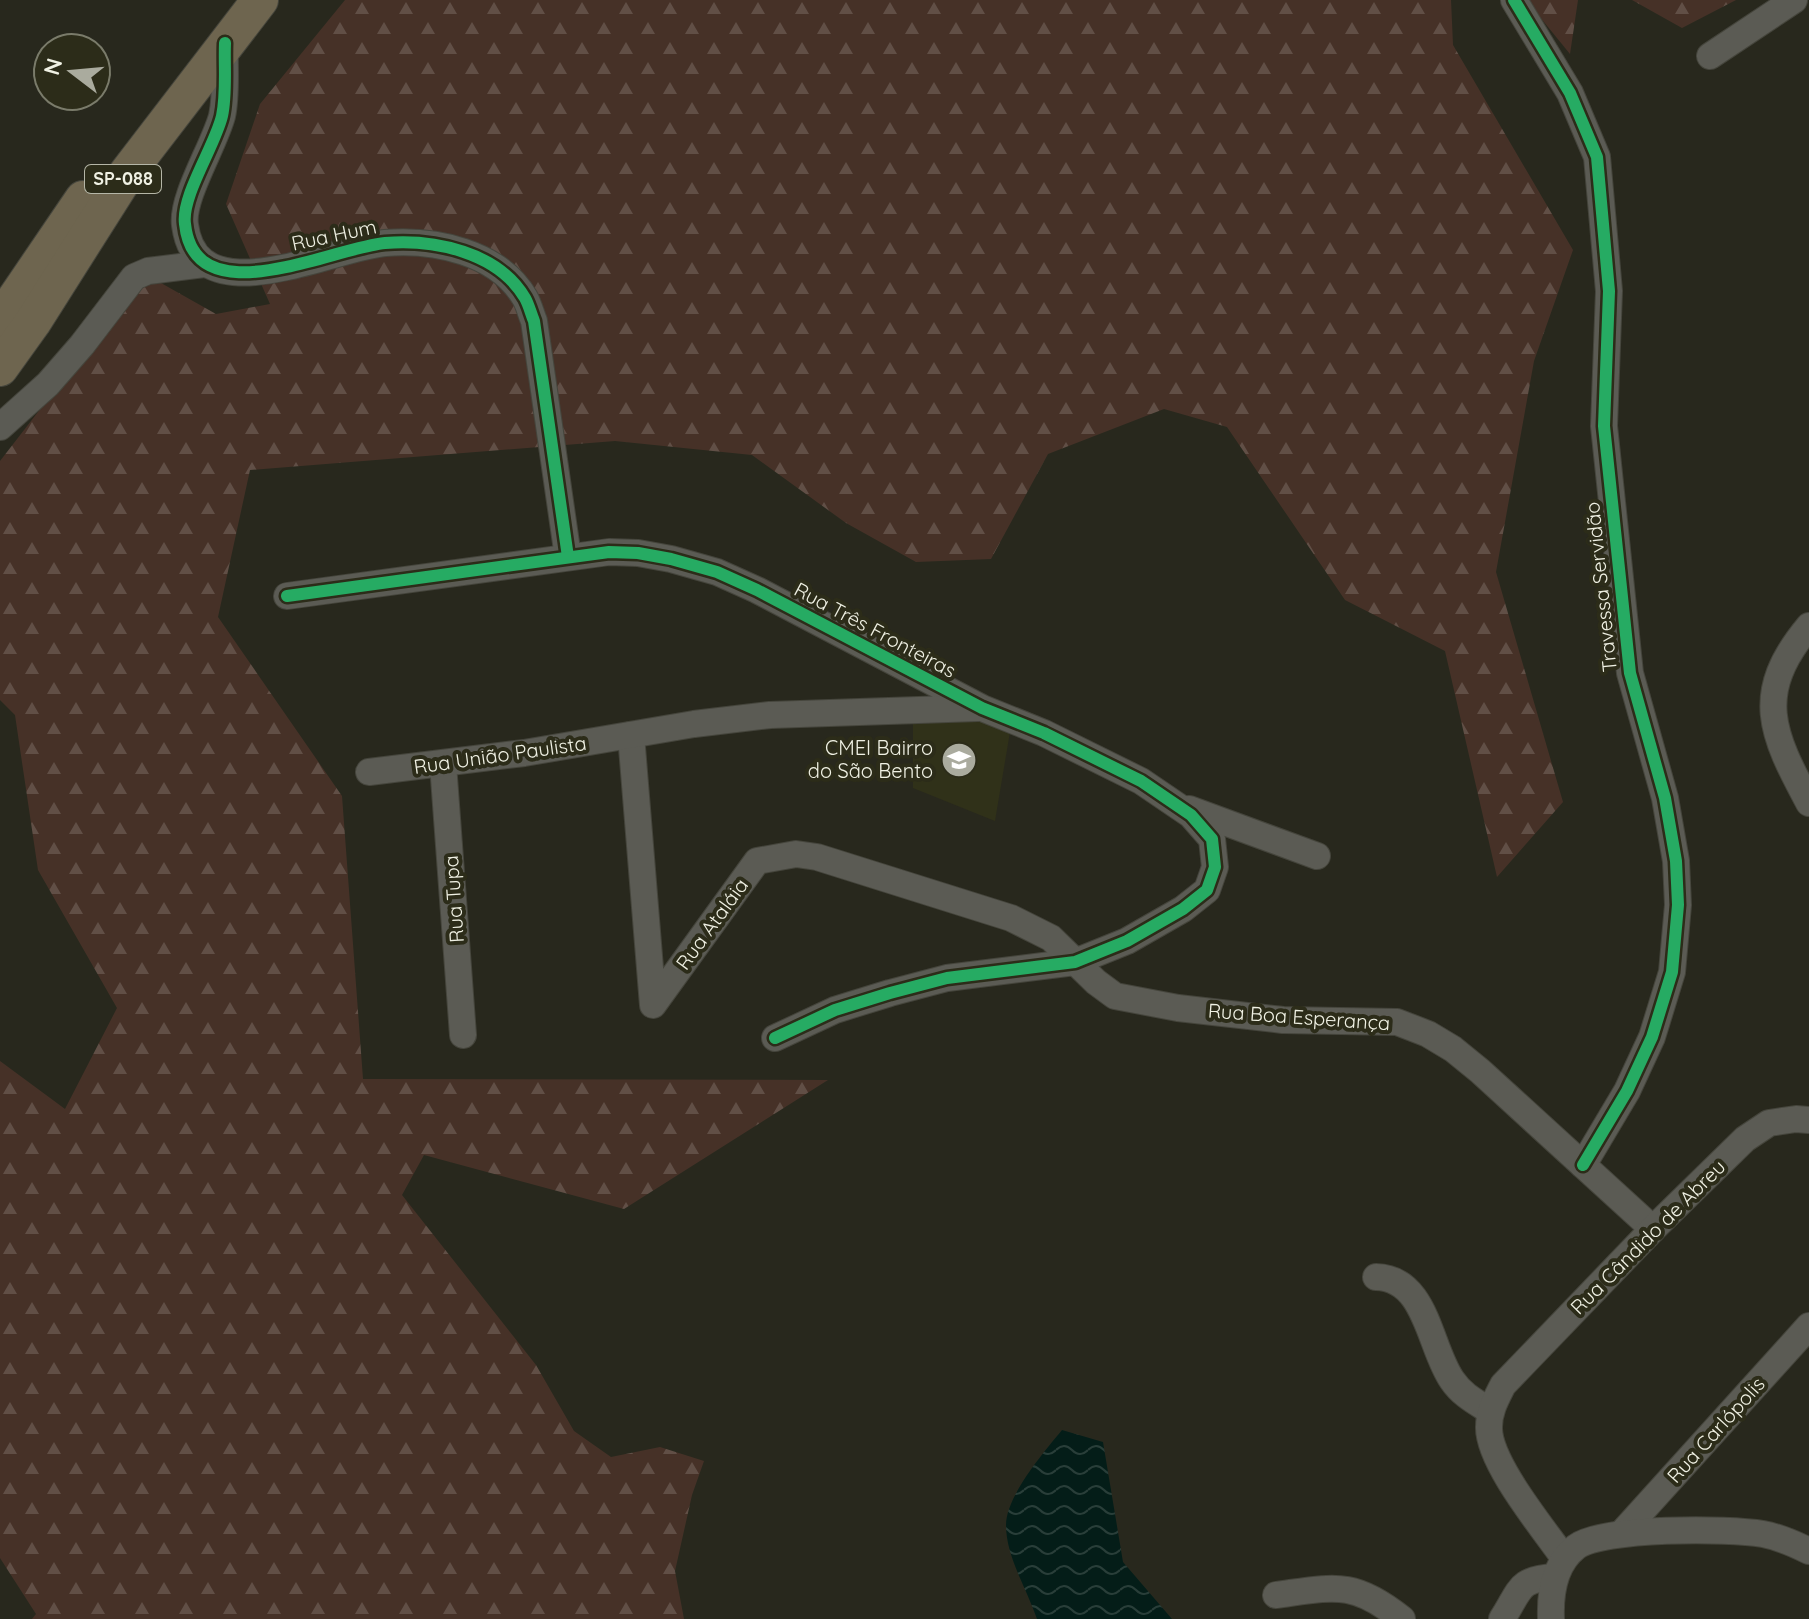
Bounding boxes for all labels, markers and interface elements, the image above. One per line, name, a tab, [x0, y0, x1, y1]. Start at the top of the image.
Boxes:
north arrow	[32, 32, 112, 112]
text: N	[37, 55, 68, 78]
road number: SP-088	[85, 165, 161, 193]
street label: Rua Hum	[289, 213, 379, 256]
street label: Travessa Servidão	[1579, 501, 1622, 673]
street label: Rua Três Fronteiras	[790, 576, 960, 683]
street label: Rua União Paulista	[412, 730, 588, 779]
place label: CMEI Bairro do São Bento	[808, 735, 933, 783]
school or university icon: CMEI Bairro do São Bento	[940, 741, 978, 779]
street label: Rua Tupa	[438, 855, 469, 944]
street label: Rua Ataláia	[670, 873, 753, 974]
street label: Rua Boa Esperança	[1207, 998, 1391, 1035]
street label: Rua Cândido de Abreu	[1565, 1154, 1730, 1319]
street label: Rua Carlópolis	[1661, 1371, 1770, 1488]

